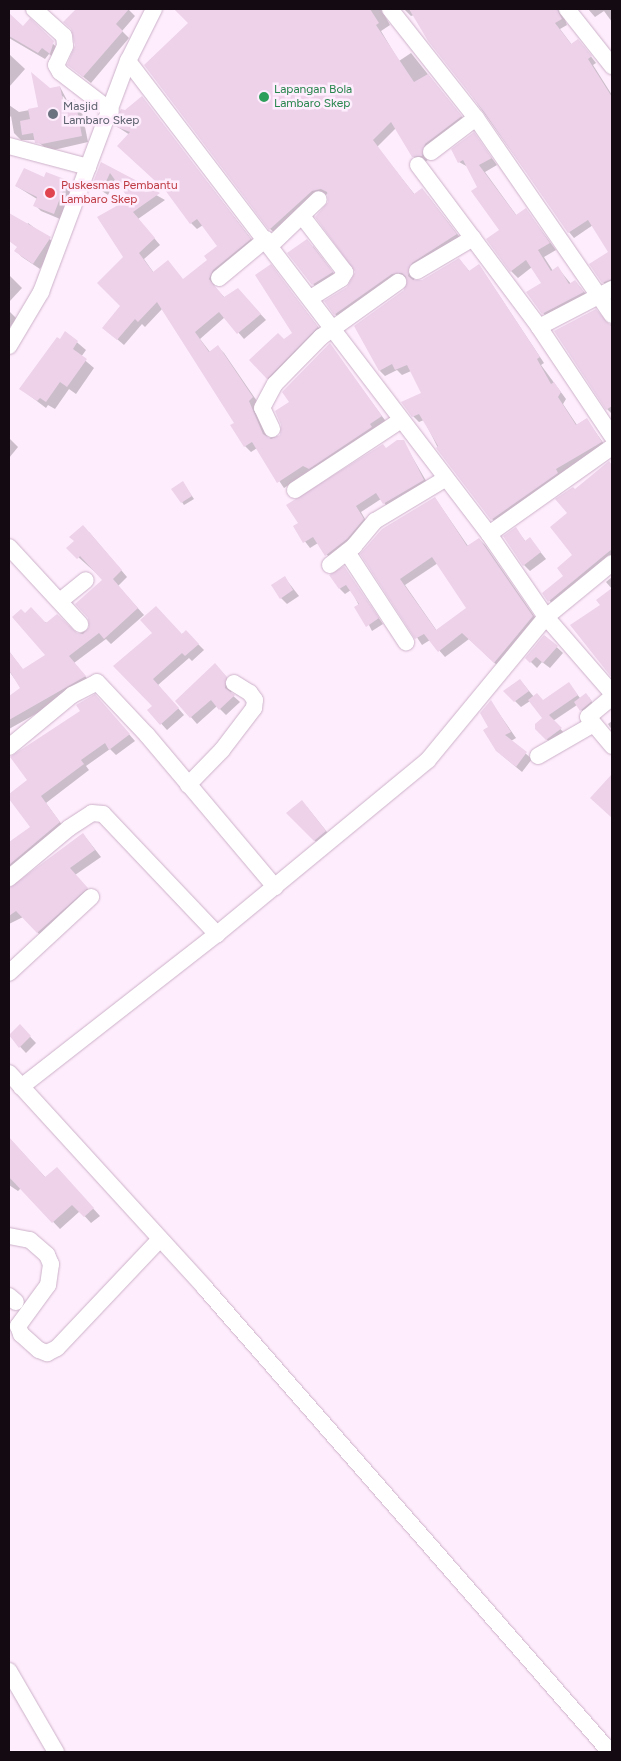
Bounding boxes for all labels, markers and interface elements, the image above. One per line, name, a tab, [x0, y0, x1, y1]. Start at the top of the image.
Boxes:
place label: Lapangan Bola Lambaro Skep	[274, 83, 352, 111]
marker: Lapangan Bola Lambaro Skep	[258, 91, 270, 103]
place label: Masjid Lambaro Skep	[63, 100, 139, 128]
marker: Masjid Lambaro Skep	[47, 108, 59, 120]
place label: Puskesmas Pembantu Lambaro Skep	[61, 179, 178, 207]
marker: Puskesmas Pembantu Lambaro Skep	[43, 186, 57, 200]

